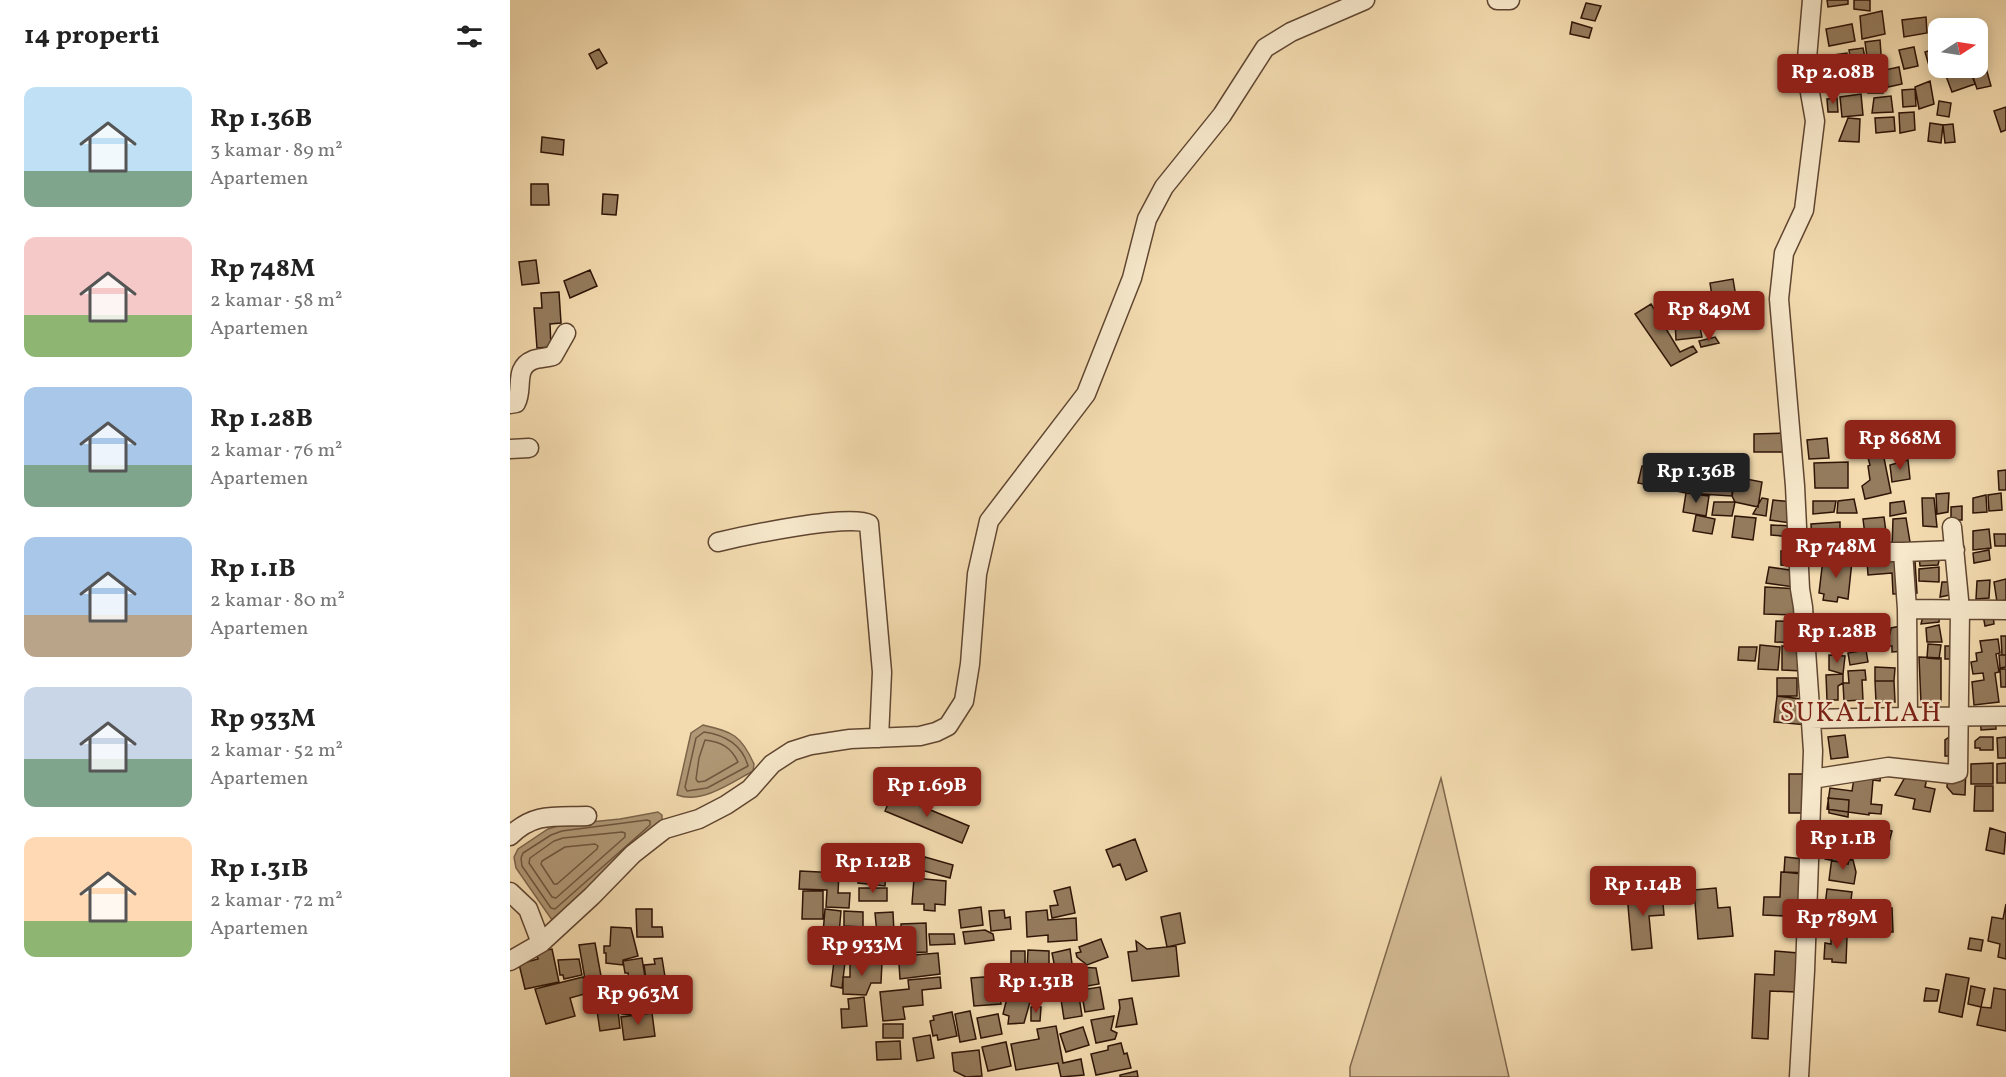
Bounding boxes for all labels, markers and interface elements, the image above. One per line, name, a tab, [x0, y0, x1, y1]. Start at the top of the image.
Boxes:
text: 14 properti	[24, 18, 160, 54]
north arrow	[1928, 18, 1988, 78]
map controls	[1928, 18, 1988, 78]
icon: filters	[453, 20, 486, 53]
pin: Rp 2.08B	[1771, 54, 1895, 105]
text: Rp 2.08B	[1791, 59, 1875, 87]
text: Rp 1.36B	[210, 101, 312, 137]
icon: home	[72, 111, 144, 183]
text: 3 kamar · 89 m²	[210, 137, 343, 165]
text: Apartemen	[210, 165, 309, 193]
text: Rp 748M	[210, 251, 315, 287]
icon: home	[72, 261, 144, 333]
text: 2 kamar · 58 m²	[210, 287, 342, 315]
pin: Rp 849M	[1654, 291, 1764, 342]
text: Rp 849M	[1667, 296, 1751, 324]
text: Apartemen	[210, 315, 309, 343]
text: Rp 1.28B	[210, 401, 313, 437]
icon: home	[72, 411, 144, 483]
pin: Rp 868M	[1845, 420, 1955, 471]
text: Rp 868M	[1859, 425, 1941, 453]
text: 2 kamar · 76 m²	[210, 437, 342, 465]
pin: Rp 1.36B	[1634, 453, 1758, 504]
text: Rp 1.36B	[1657, 458, 1735, 486]
text: Apartemen	[210, 465, 309, 493]
pin: Rp 748M	[1781, 528, 1891, 579]
text: Rp 748M	[1796, 533, 1876, 561]
text: Rp 1.1B	[210, 551, 296, 587]
icon: home	[72, 561, 144, 633]
text: 2 kamar · 80 m²	[210, 587, 345, 615]
pin: Rp 1.28B	[1775, 613, 1899, 664]
text: Apartemen	[210, 615, 309, 643]
text: Rp 1.28B	[1797, 618, 1877, 646]
district label: SUKALILAH	[1779, 695, 1943, 733]
text: Rp 933M	[210, 701, 316, 737]
icon: home	[72, 711, 144, 783]
text: 2 kamar · 52 m²	[210, 737, 343, 765]
text: Apartemen	[210, 765, 309, 793]
pin: Rp 1.69B	[865, 767, 989, 818]
text: Rp 1.69B	[887, 772, 967, 800]
pin: Rp 1.1B	[1788, 820, 1898, 871]
text: Rp 1.1B	[1810, 825, 1876, 853]
pin: Rp 1.12B	[811, 843, 935, 894]
text: Rp 1.12B	[835, 848, 911, 876]
text: Rp 1.31B	[210, 851, 308, 887]
icon: home	[72, 861, 144, 933]
pin: Rp 1.14B	[1581, 866, 1705, 917]
text: Rp 1.14B	[1604, 871, 1682, 899]
text: 2 kamar · 72 m²	[210, 887, 343, 915]
pin: Rp 789M	[1782, 899, 1892, 950]
text: Rp 789M	[1796, 904, 1878, 932]
text: Apartemen	[210, 915, 309, 943]
pin: Rp 933M	[807, 926, 917, 977]
text: Rp 933M	[821, 931, 903, 959]
pin: Rp 1.31B	[974, 963, 1098, 1014]
text: Rp 1.31B	[998, 968, 1074, 996]
pin: Rp 963M	[583, 975, 693, 1026]
text: Rp 963M	[597, 980, 679, 1008]

